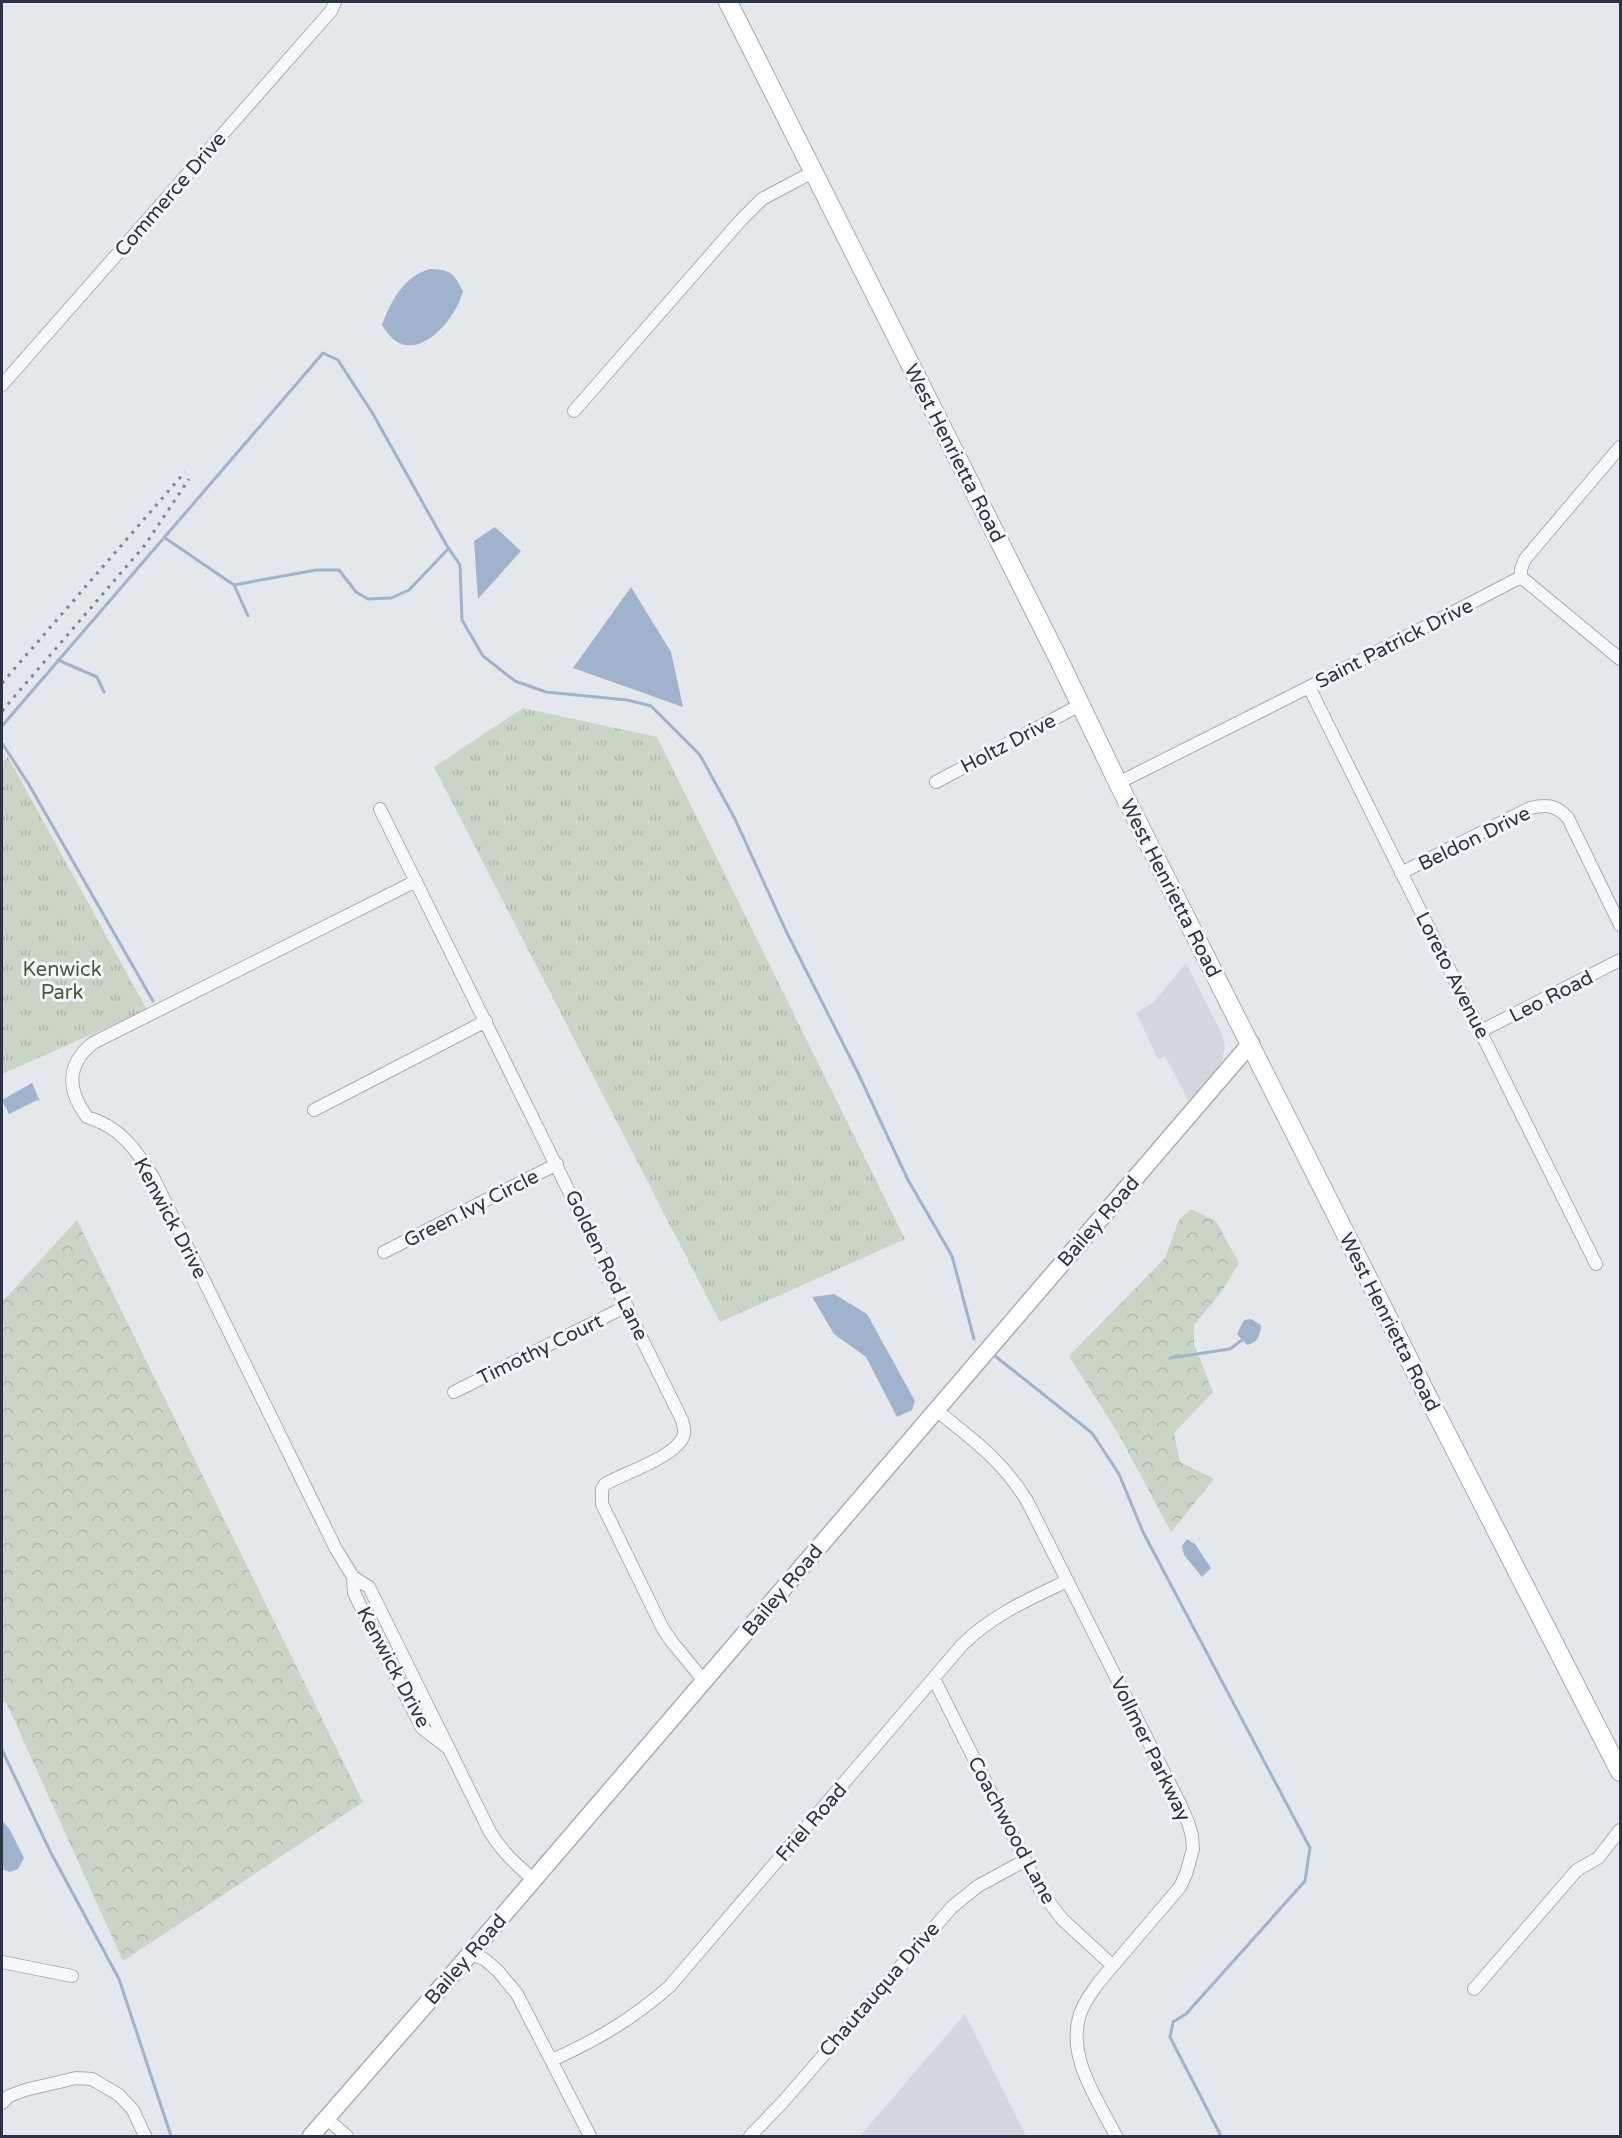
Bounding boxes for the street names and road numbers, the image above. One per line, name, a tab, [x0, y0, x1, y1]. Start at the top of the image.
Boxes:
street label: Commerce Drive	[110, 127, 231, 262]
street label: West Henrietta Road	[899, 360, 1010, 547]
street label: Saint Patrick Drive	[1312, 594, 1477, 694]
street label: Holtz Drive	[957, 709, 1060, 779]
street label: West Henrietta Road	[1115, 795, 1226, 982]
street label: Beldon Drive	[1415, 801, 1534, 876]
street label: Loreto Avenue	[1410, 908, 1494, 1043]
street label: Leo Road	[1506, 966, 1597, 1028]
street label: Kenwick Drive	[128, 1154, 212, 1283]
street label: Green Ivy Circle	[400, 1165, 543, 1253]
street label: Bailey Road	[1053, 1171, 1145, 1272]
street label: Golden Rod Lane	[559, 1186, 653, 1344]
street label: West Henrietta Road	[1334, 1229, 1445, 1416]
street label: Timothy Court	[474, 1309, 607, 1391]
street label: Bailey Road	[737, 1540, 828, 1641]
street label: Kenwick Drive	[351, 1603, 435, 1732]
street label: Vollmer Parkway	[1105, 1673, 1196, 1826]
street label: Coachwood Lane	[962, 1753, 1060, 1908]
street label: Friel Road	[771, 1779, 852, 1867]
street label: Bailey Road	[420, 1909, 512, 2010]
street label: Chautauqua Drive	[815, 1917, 945, 2062]

